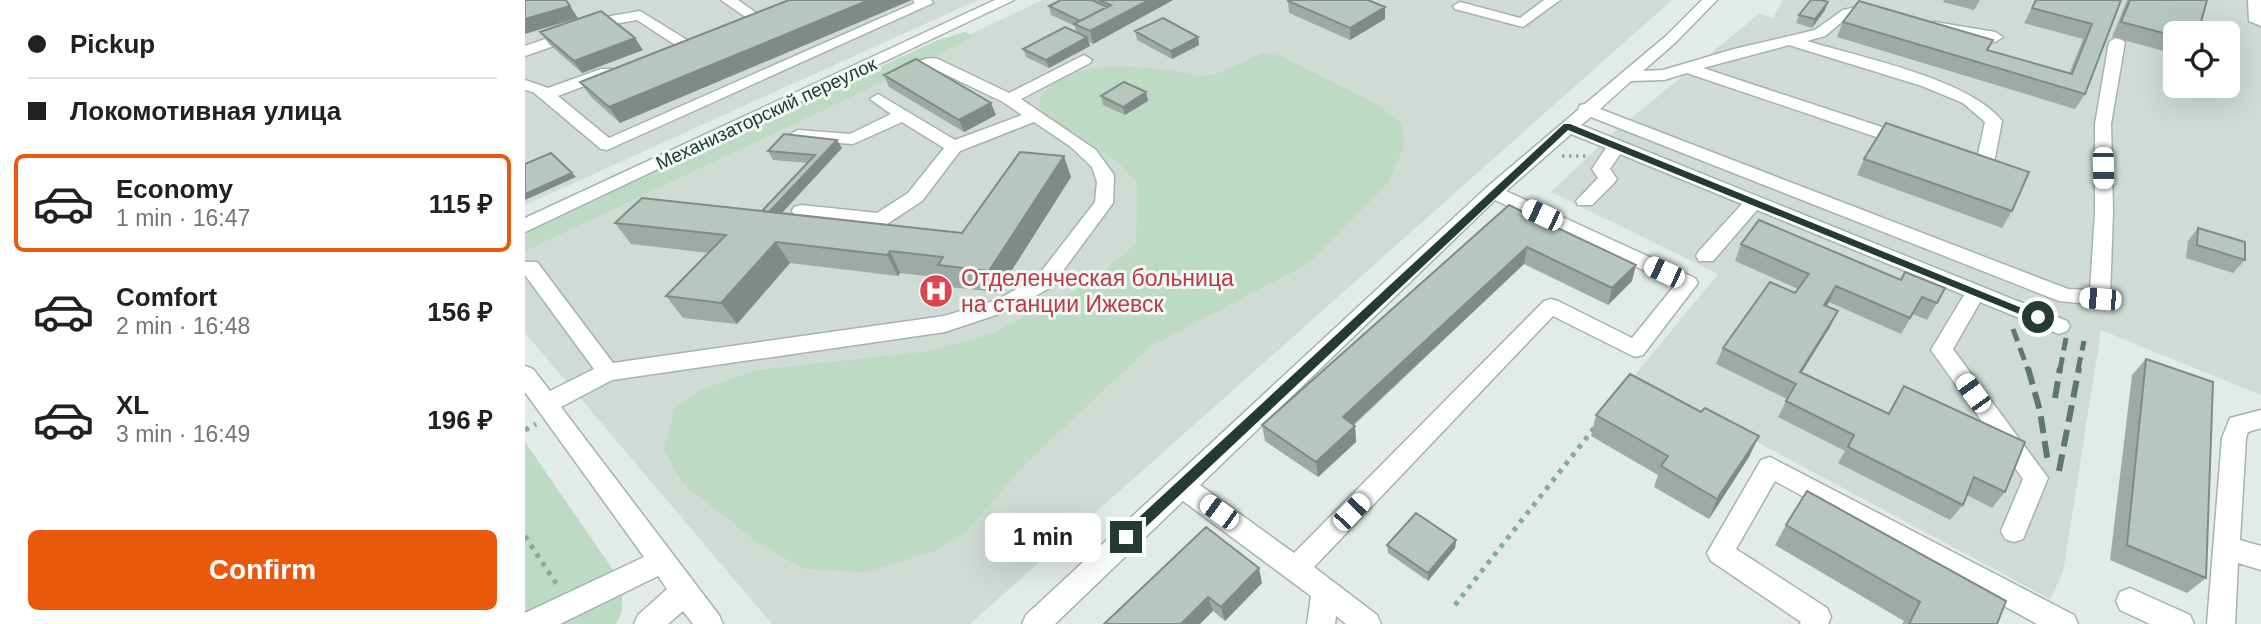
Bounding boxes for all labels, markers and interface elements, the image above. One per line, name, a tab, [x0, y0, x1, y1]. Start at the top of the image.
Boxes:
map controls	[2163, 21, 2240, 98]
button: locate	[2163, 21, 2240, 98]
text: Pickup	[70, 29, 155, 59]
street label: Механизаторский переулок	[653, 53, 880, 174]
text: Локомотивная улица	[70, 96, 341, 126]
car	[2093, 147, 2114, 189]
icon: car	[32, 172, 95, 235]
text: Economy	[116, 174, 233, 204]
text: 115 ₽	[429, 189, 493, 219]
car	[1519, 197, 1566, 233]
text: 1 min · 16:47	[116, 205, 250, 231]
car	[1641, 254, 1688, 290]
place label: Отделенческая больница на станции Ижевск	[961, 265, 1234, 317]
hospital icon: Отделенческая больница на станции Ижевск	[917, 272, 955, 310]
icon: car	[32, 280, 95, 343]
text: Comfort	[116, 282, 217, 312]
car	[2079, 287, 2122, 311]
text: 156 ₽	[427, 297, 493, 327]
route start	[2022, 301, 2054, 333]
text: 2 min · 16:48	[116, 313, 250, 339]
car	[1953, 370, 1994, 416]
icon: car	[32, 388, 95, 451]
text: XL	[116, 390, 149, 420]
text: 196 ₽	[427, 405, 493, 435]
text: 3 min · 16:49	[116, 421, 250, 447]
car	[1329, 490, 1374, 534]
car	[1196, 491, 1243, 533]
callout: 1 min	[986, 512, 1101, 562]
route end	[1110, 521, 1142, 553]
text: 1 min	[1013, 524, 1073, 550]
button: Confirm	[28, 530, 497, 610]

